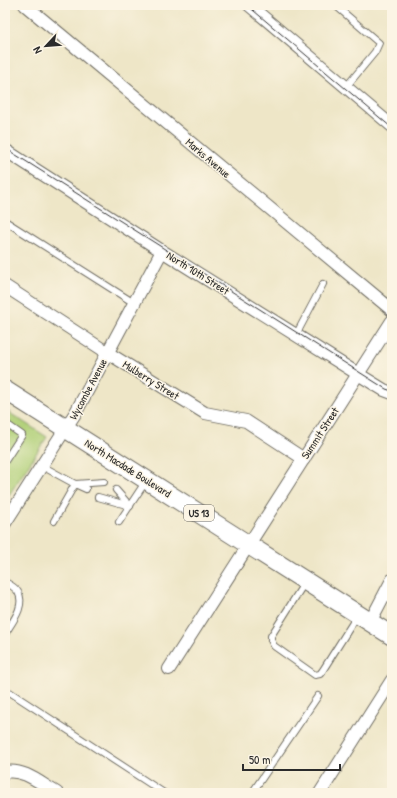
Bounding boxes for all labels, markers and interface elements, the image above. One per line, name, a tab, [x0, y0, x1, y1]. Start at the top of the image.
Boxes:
north arrow	[26, 26, 66, 66]
text: N	[29, 45, 45, 56]
street label: Marks Avenue	[183, 135, 234, 181]
street label: North 10th Street	[164, 248, 232, 298]
street label: Wycombe Avenue	[66, 356, 110, 422]
street label: Mulberry Street	[120, 357, 182, 403]
street label: Summit Street	[298, 404, 342, 461]
street label: North Macdade Boulevard	[82, 436, 174, 501]
road number: US 13	[184, 505, 214, 521]
scale bar	[243, 746, 340, 772]
text: 50 m	[249, 751, 270, 768]

